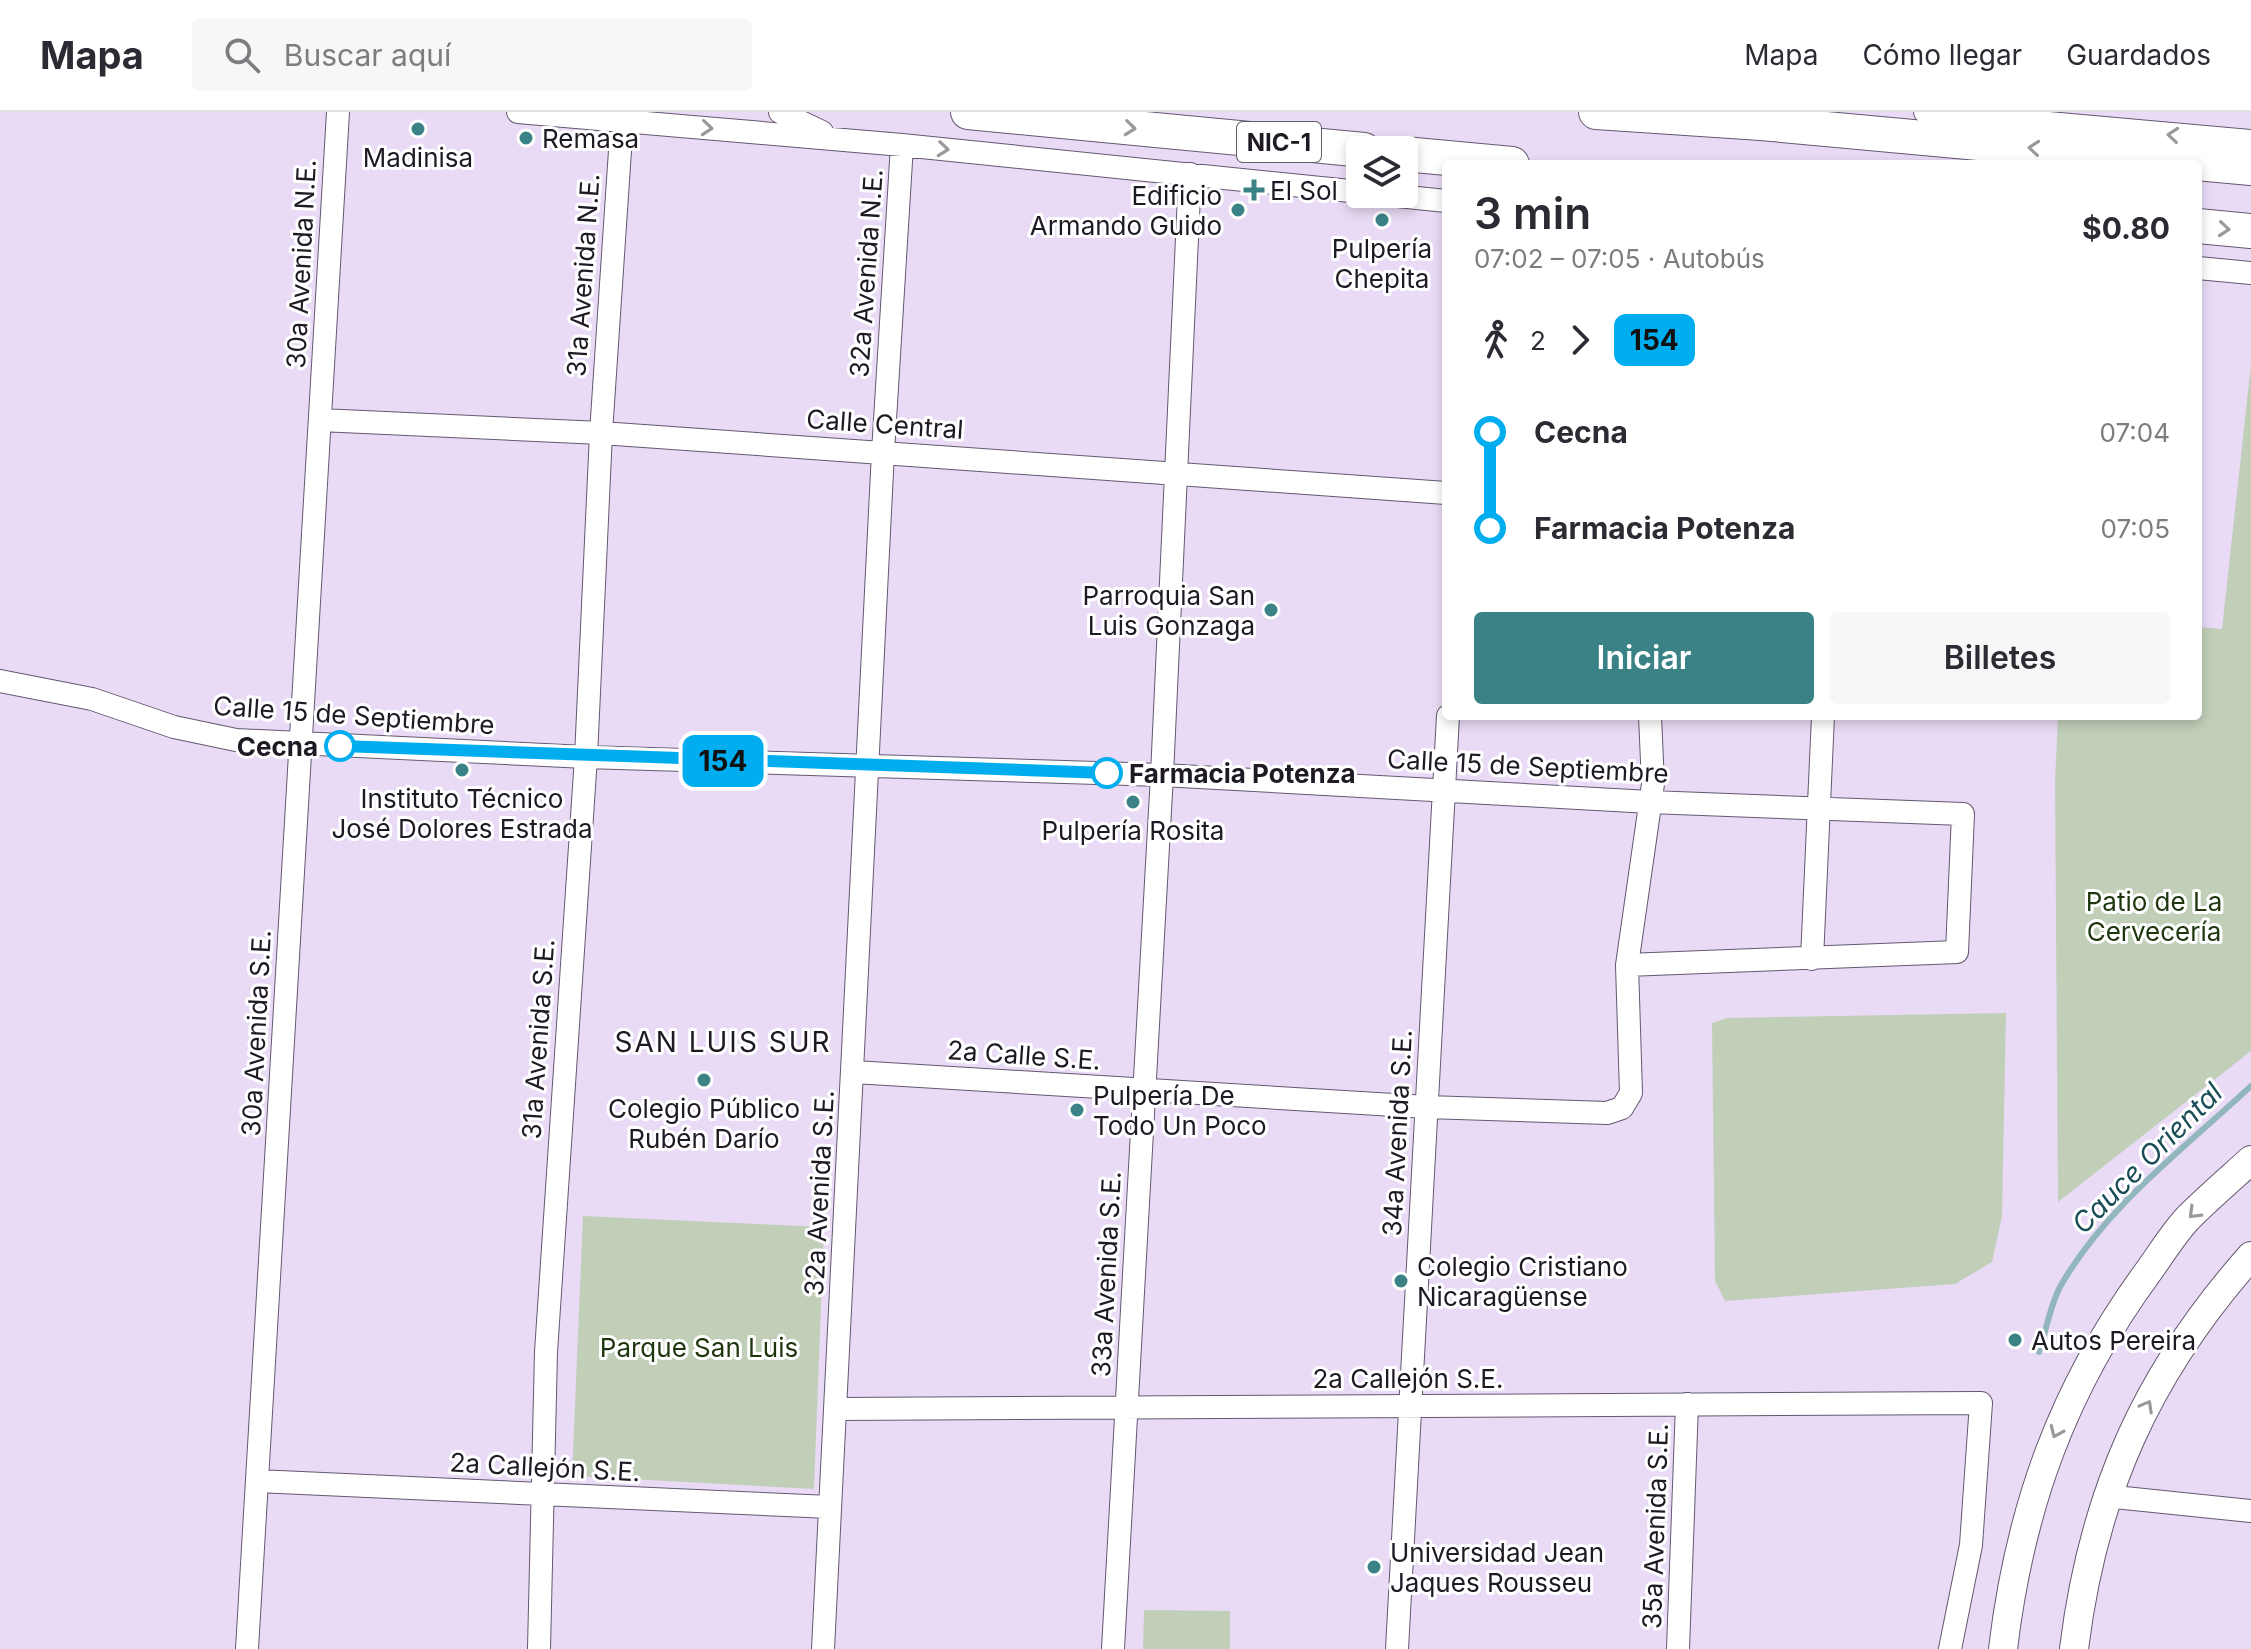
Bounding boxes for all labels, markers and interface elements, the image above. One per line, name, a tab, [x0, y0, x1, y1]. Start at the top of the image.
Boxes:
search box	[192, 19, 752, 91]
text: Mapa	[40, 32, 144, 78]
icon: search	[220, 33, 264, 77]
text: Buscar aquí	[284, 37, 451, 73]
text: Mapa	[1744, 38, 1818, 72]
text: Cómo llegar	[1862, 38, 2022, 72]
text: Guardados	[2066, 38, 2211, 72]
one-way arrow	[701, 119, 714, 136]
one-way arrow	[1124, 119, 1137, 136]
marker: Madinisa	[409, 120, 427, 138]
road number: NIC-1	[1237, 122, 1321, 162]
place label: Remasa	[542, 123, 639, 154]
one-way arrow	[2166, 127, 2179, 144]
marker: Remasa	[517, 129, 535, 147]
map controls	[1346, 136, 1418, 208]
button: layers	[1346, 136, 1418, 208]
one-way arrow	[2027, 140, 2040, 157]
one-way arrow	[937, 141, 950, 158]
place label: Madinisa	[363, 142, 473, 173]
street label: 30a Avenida N.E.	[280, 159, 322, 369]
street label: 32a Avenida N.E.	[843, 168, 889, 378]
street label: 31a Avenida N.E.	[560, 172, 606, 378]
place label: El Sol	[1270, 175, 1338, 206]
place label: Edificio Armando Guido	[1030, 180, 1222, 241]
marker: El Sol	[1245, 181, 1263, 199]
text: 3 min	[1474, 186, 1591, 240]
marker: Edificio Armando Guido	[1229, 201, 1247, 219]
text: $0.80	[2082, 210, 2170, 246]
marker: Pulpería Chepita	[1373, 211, 1391, 229]
one-way arrow	[2218, 220, 2231, 237]
place label: Pulpería Chepita	[1332, 233, 1432, 294]
text: 07:02 – 07:05 · Autobús	[1474, 243, 1765, 274]
icon: walk	[1474, 318, 1518, 362]
icon: forward	[1558, 318, 1602, 362]
text: 154	[1630, 323, 1679, 357]
text: 2	[1530, 325, 1546, 356]
street label: Calle Central	[805, 403, 965, 445]
text: Cecna	[1534, 414, 1628, 450]
text: 07:04	[2100, 417, 2170, 448]
text: Farmacia Potenza	[1534, 510, 1796, 546]
text: 07:05	[2101, 513, 2170, 544]
place label: Parroquia San Luis Gonzaga	[1083, 580, 1255, 641]
marker: Parroquia San Luis Gonzaga	[1262, 601, 1280, 619]
button: Iniciar	[1474, 612, 1814, 704]
button: Billetes	[1830, 612, 2170, 704]
street label: Calle 15 de Septiembre	[212, 690, 496, 740]
place label: Cecna	[237, 731, 318, 762]
marker: Cecna	[325, 731, 355, 761]
line badge: 154	[677, 735, 769, 787]
street label: Calle 15 de Septiembre	[1387, 743, 1669, 789]
text: 154	[699, 744, 747, 778]
marker: Farmacia Potenza	[1092, 758, 1122, 788]
place label: Farmacia Potenza	[1129, 758, 1356, 789]
marker: Instituto Técnico José Dolores Estrada	[453, 761, 471, 779]
place label: Instituto Técnico José Dolores Estrada	[331, 783, 593, 844]
marker: Pulpería Rosita	[1124, 793, 1142, 811]
place label: Pulpería Rosita	[1042, 815, 1224, 846]
park label: Patio de La Cervecería	[2086, 886, 2222, 947]
street label: 30a Avenida S.E.	[235, 929, 277, 1137]
street label: 31a Avenida S.E.	[516, 938, 560, 1140]
district label: SAN LUIS SUR	[614, 1025, 832, 1059]
street label: 34a Avenida S.E.	[1376, 1029, 1418, 1237]
street label: 2a Calle S.E.	[946, 1034, 1102, 1076]
marker: Colegio Público Rubén Darío	[695, 1071, 713, 1089]
water label: Cauce Oriental	[2065, 1075, 2230, 1240]
place label: Pulpería De Todo Un Poco	[1093, 1080, 1267, 1141]
street label: 32a Avenida S.E.	[798, 1089, 840, 1297]
place label: Colegio Público Rubén Darío	[608, 1093, 800, 1154]
marker: Pulpería De Todo Un Poco	[1068, 1101, 1086, 1119]
street label: 33a Avenida S.E.	[1085, 1170, 1127, 1378]
one-way arrow	[2189, 1204, 2203, 1219]
place label: Colegio Cristiano Nicaragüense	[1417, 1251, 1628, 1312]
marker: Colegio Cristiano Nicaragüense	[1392, 1272, 1410, 1290]
place label: Autos Pereira	[2031, 1325, 2196, 1356]
marker: Autos Pereira	[2006, 1331, 2024, 1349]
park label: Parque San Luis	[600, 1332, 798, 1363]
street label: 2a Callejón S.E.	[1313, 1363, 1503, 1394]
one-way arrow	[2137, 1400, 2153, 1414]
street label: 35a Avenida S.E.	[1636, 1423, 1674, 1629]
one-way arrow	[2049, 1424, 2065, 1438]
street label: 2a Callejón S.E.	[449, 1447, 641, 1487]
place label: Universidad Jean Jaques Rousseu	[1390, 1537, 1604, 1598]
marker: Universidad Jean Jaques Rousseu	[1365, 1558, 1383, 1576]

